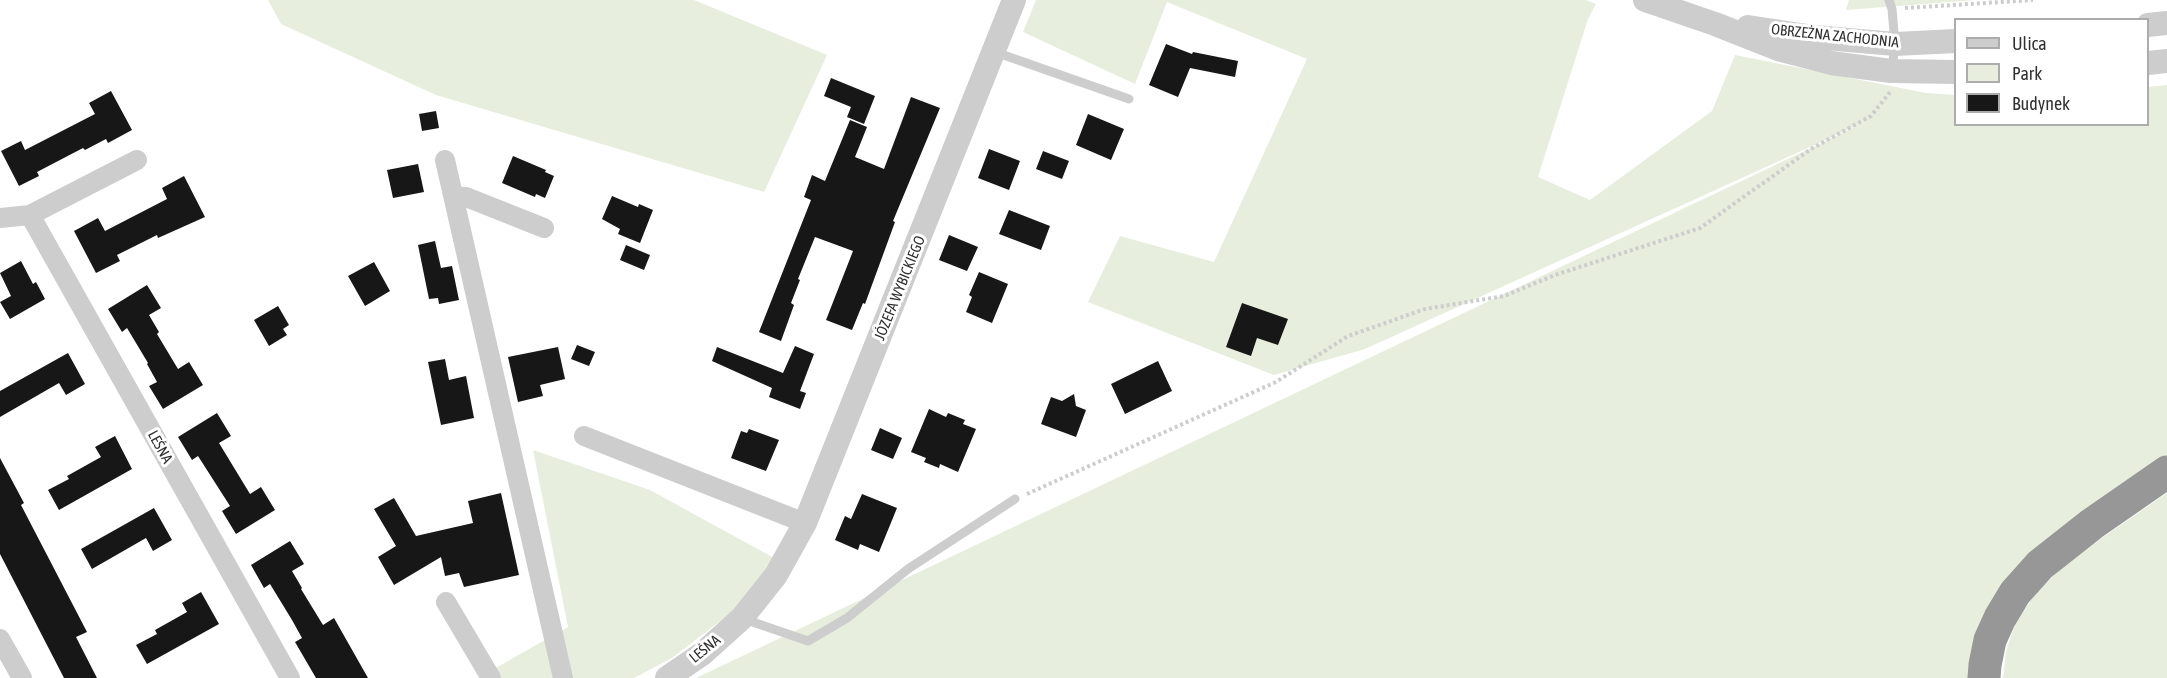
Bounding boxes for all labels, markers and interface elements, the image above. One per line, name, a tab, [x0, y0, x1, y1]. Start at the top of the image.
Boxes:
legend	[1954, 18, 2149, 126]
street label: OBRZEŻNA ZACHODNIA	[1770, 20, 1900, 52]
text: Ulica	[2012, 33, 2047, 54]
text: Park	[2012, 63, 2042, 84]
text: Budynek	[2012, 93, 2070, 114]
street label: JÓZEFA WYBICKIEGO	[871, 233, 929, 343]
street label: LEŚNA	[144, 427, 176, 467]
street label: LEŚNA	[686, 631, 724, 667]

